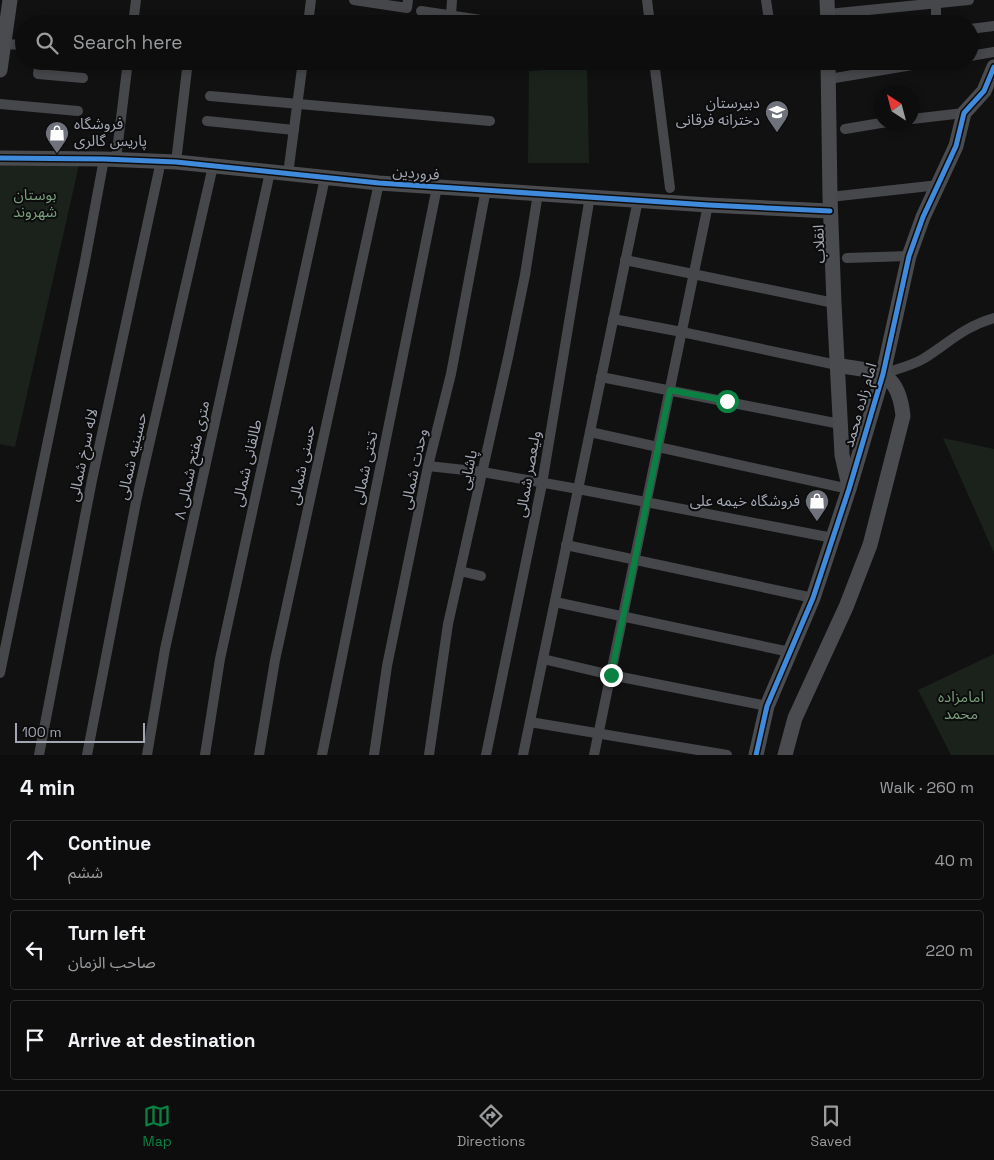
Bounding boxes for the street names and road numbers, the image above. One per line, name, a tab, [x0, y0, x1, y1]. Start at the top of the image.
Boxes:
street label: فروردین	[392, 161, 440, 184]
street label: انقلاب	[808, 224, 829, 264]
street label: امام زاده محمد	[838, 361, 883, 450]
street label: ۸ متری مفتح شمالی	[170, 399, 216, 522]
street label: لاله سرخ شمالی	[63, 407, 105, 504]
street label: حسینیه شمالی	[112, 410, 151, 501]
street label: طالقانی شمالی	[227, 417, 266, 508]
street label: حسنی شمالی	[284, 423, 319, 507]
street label: وحدت شمالی	[396, 427, 431, 511]
street label: ولیعصر شمالی	[511, 429, 544, 519]
street label: تختی شمالی	[347, 430, 382, 506]
street label: پاشایی	[454, 448, 482, 492]

